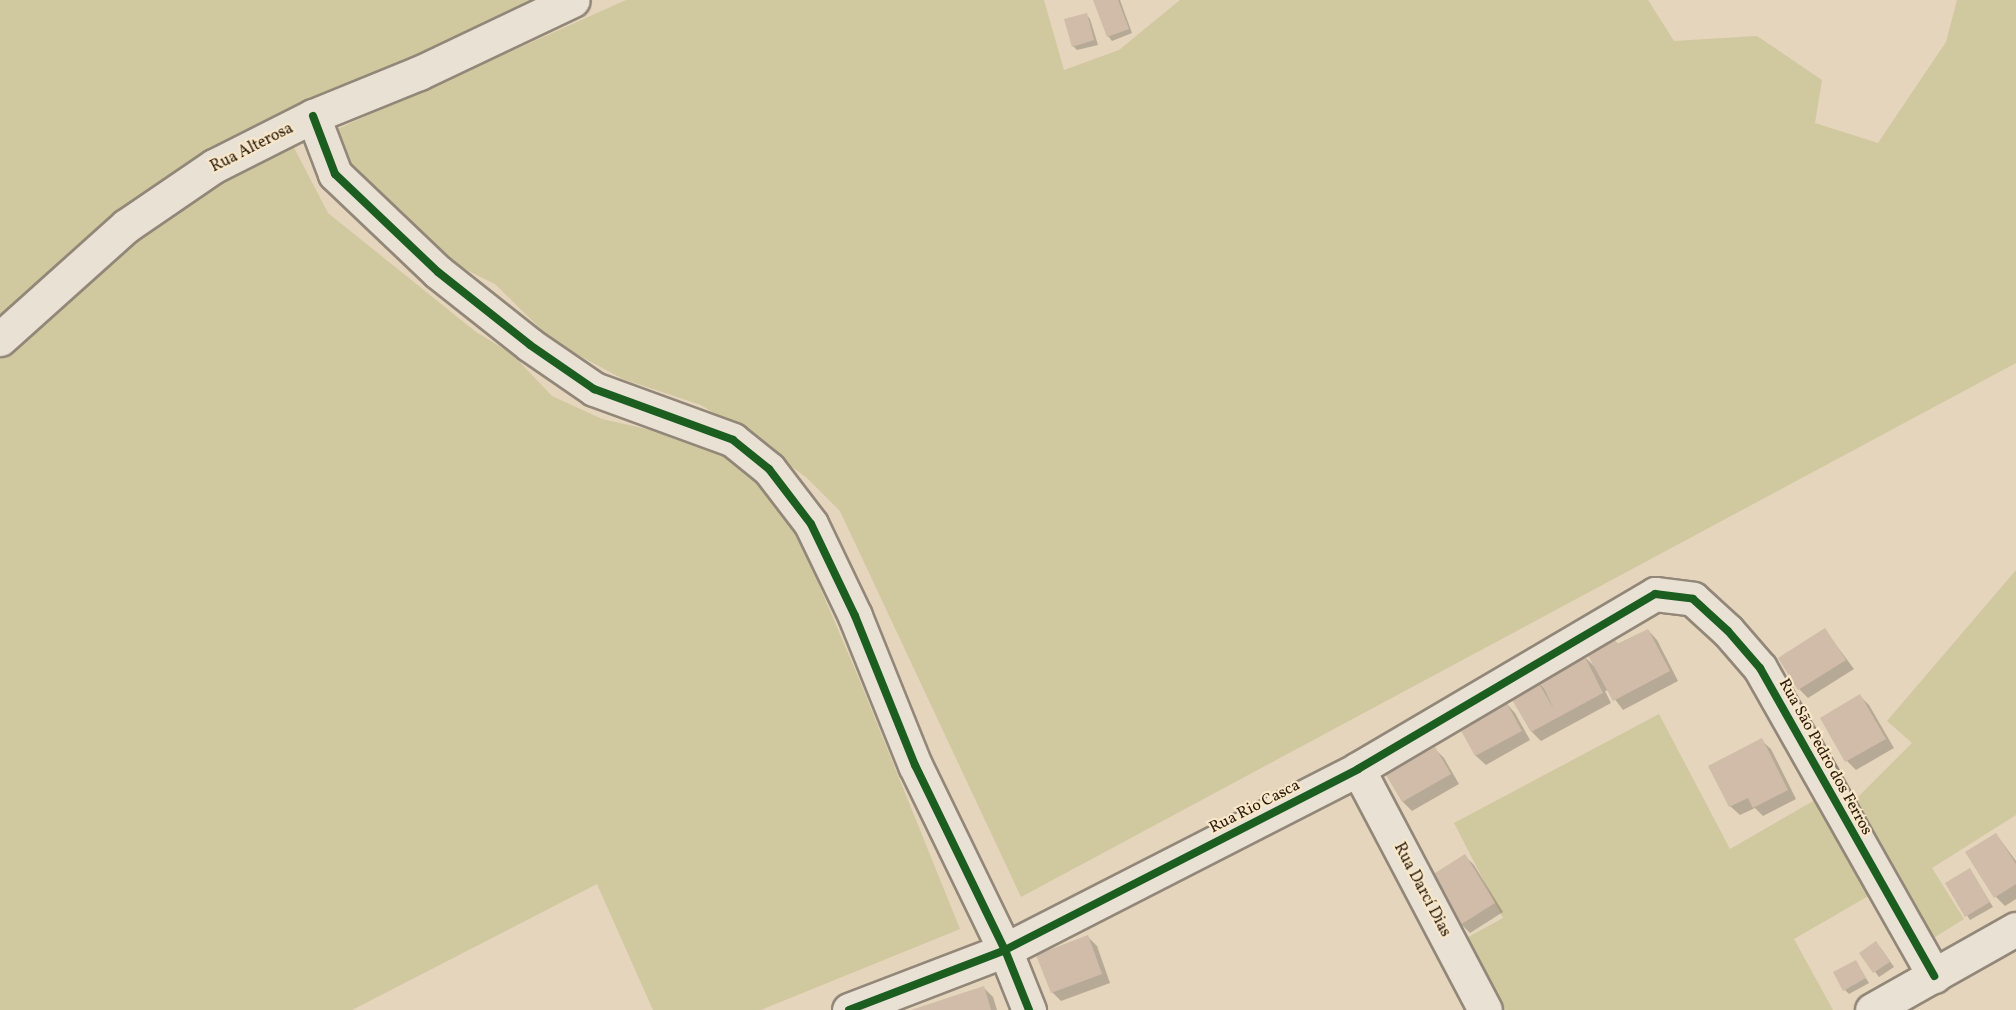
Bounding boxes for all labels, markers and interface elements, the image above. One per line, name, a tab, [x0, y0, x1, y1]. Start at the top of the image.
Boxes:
street label: Rua Alterosa	[207, 119, 297, 177]
street label: Rua São Pedro dos Ferros	[1774, 675, 1876, 839]
street label: Rua Rio Casca	[1207, 776, 1303, 838]
street label: Rua Darcí Dias	[1389, 840, 1455, 940]

